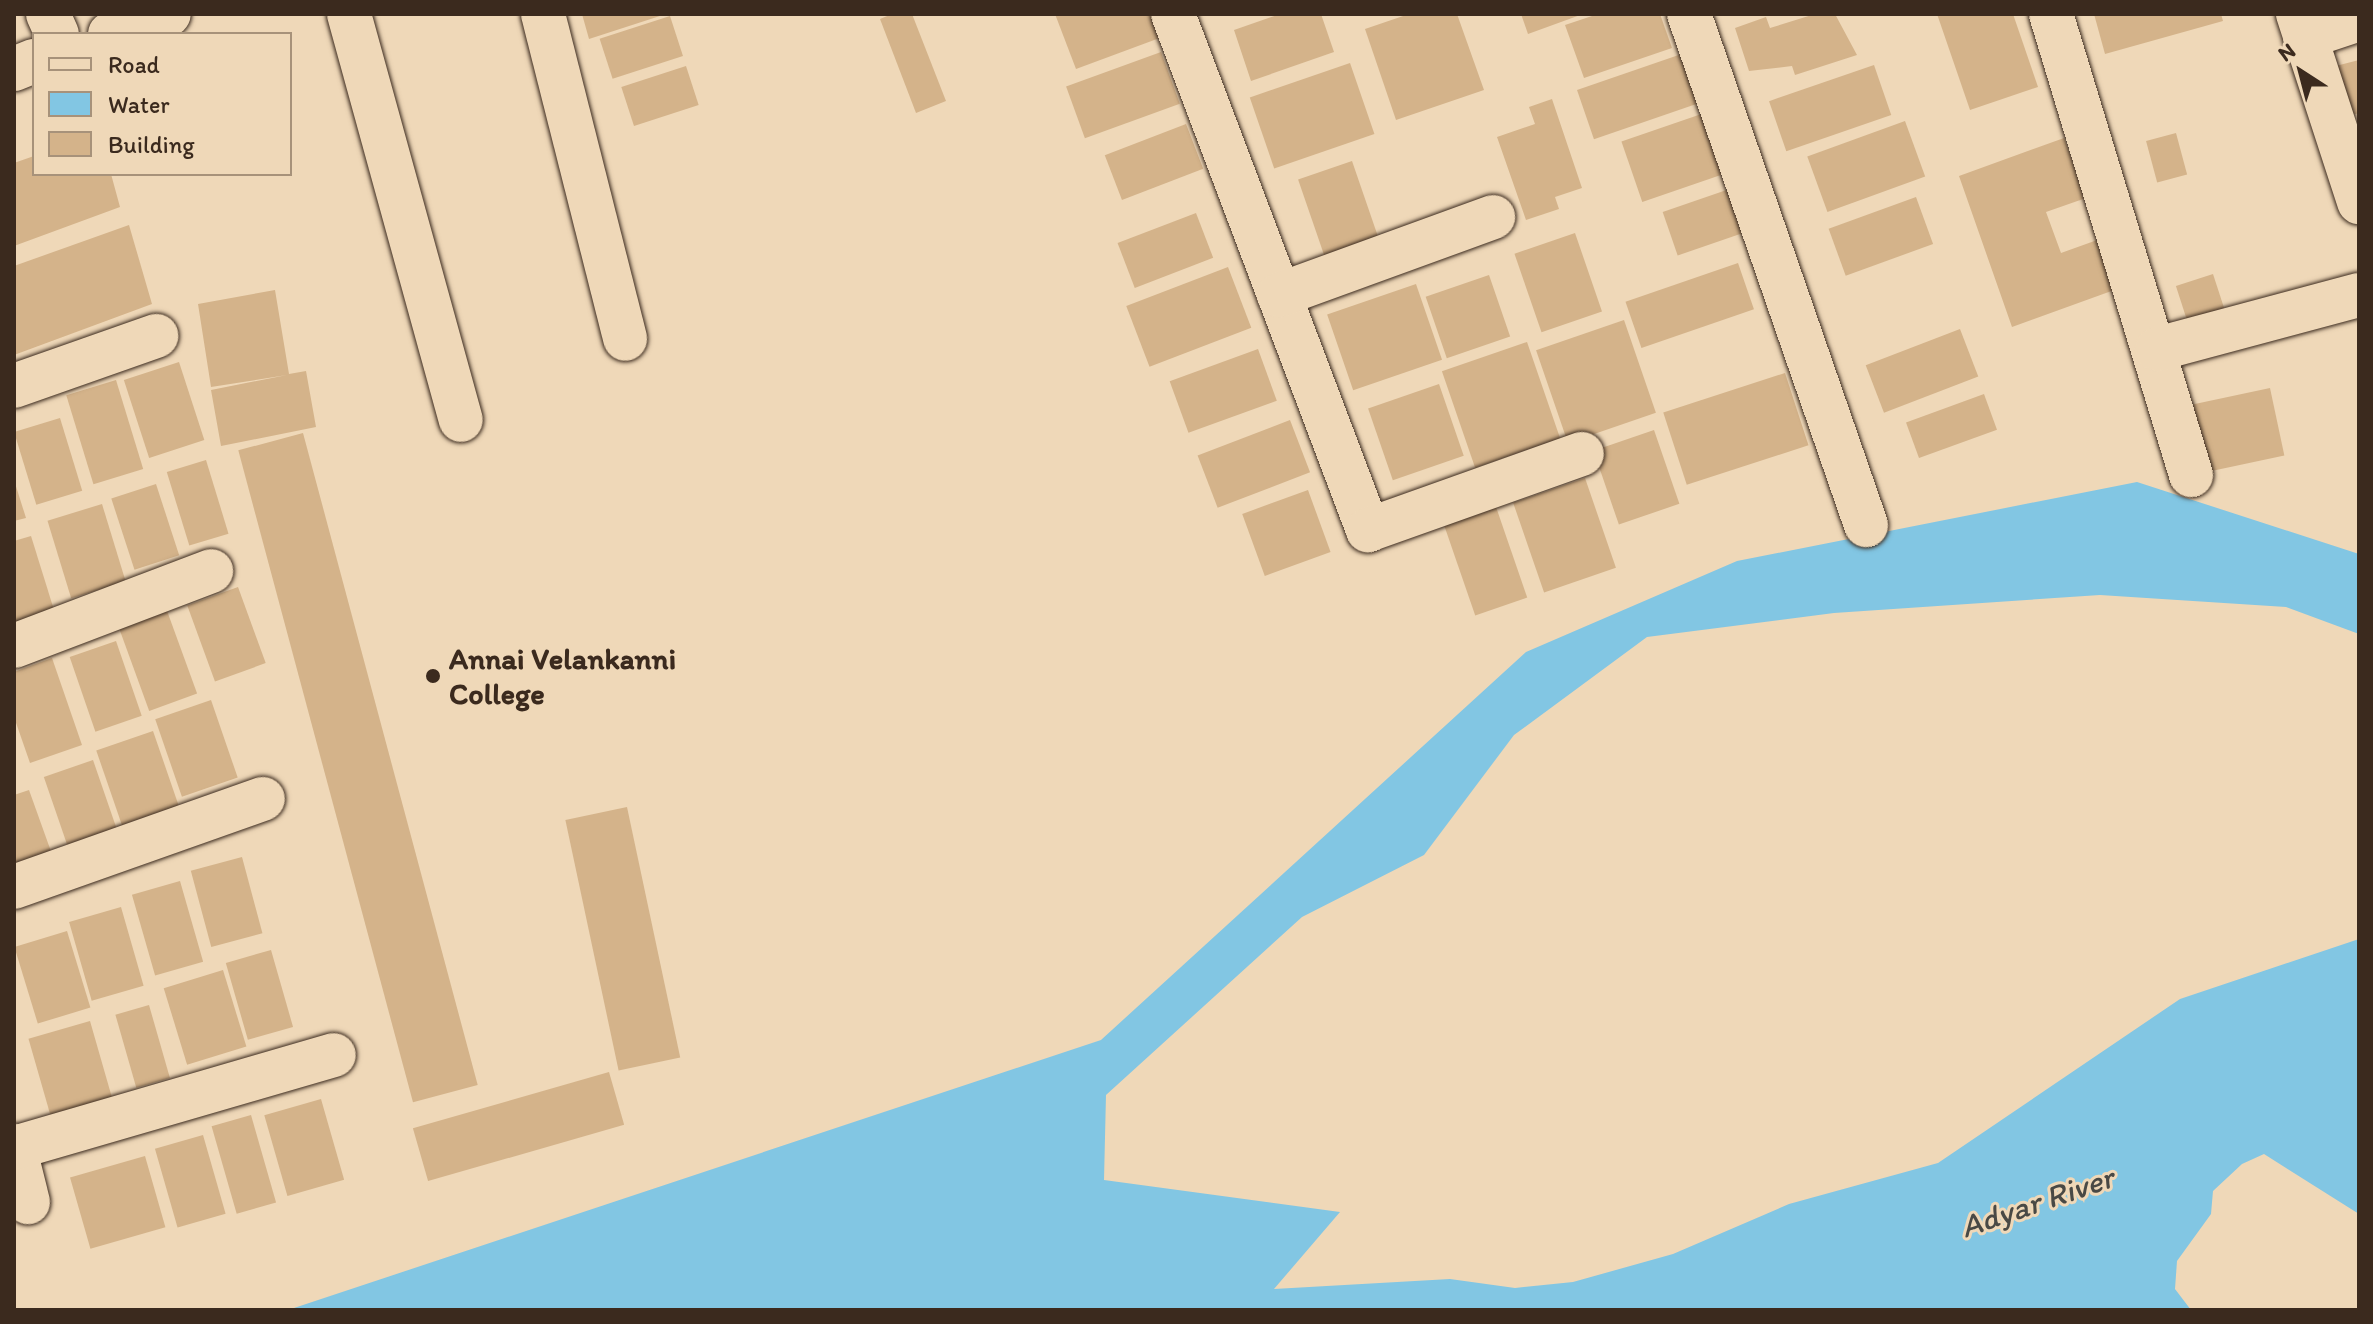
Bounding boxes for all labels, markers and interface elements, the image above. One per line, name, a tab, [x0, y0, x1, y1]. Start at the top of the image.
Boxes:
legend	[32, 32, 292, 176]
north arrow	[2261, 32, 2341, 112]
text: N	[2273, 37, 2301, 67]
text: Road	[108, 50, 160, 79]
text: Water	[108, 90, 170, 119]
text: Building	[108, 130, 195, 159]
place label: Annai Velankanni College	[449, 641, 673, 712]
marker: Annai Velankanni College	[424, 667, 442, 685]
water label: Adyar River	[1955, 1158, 2119, 1246]

